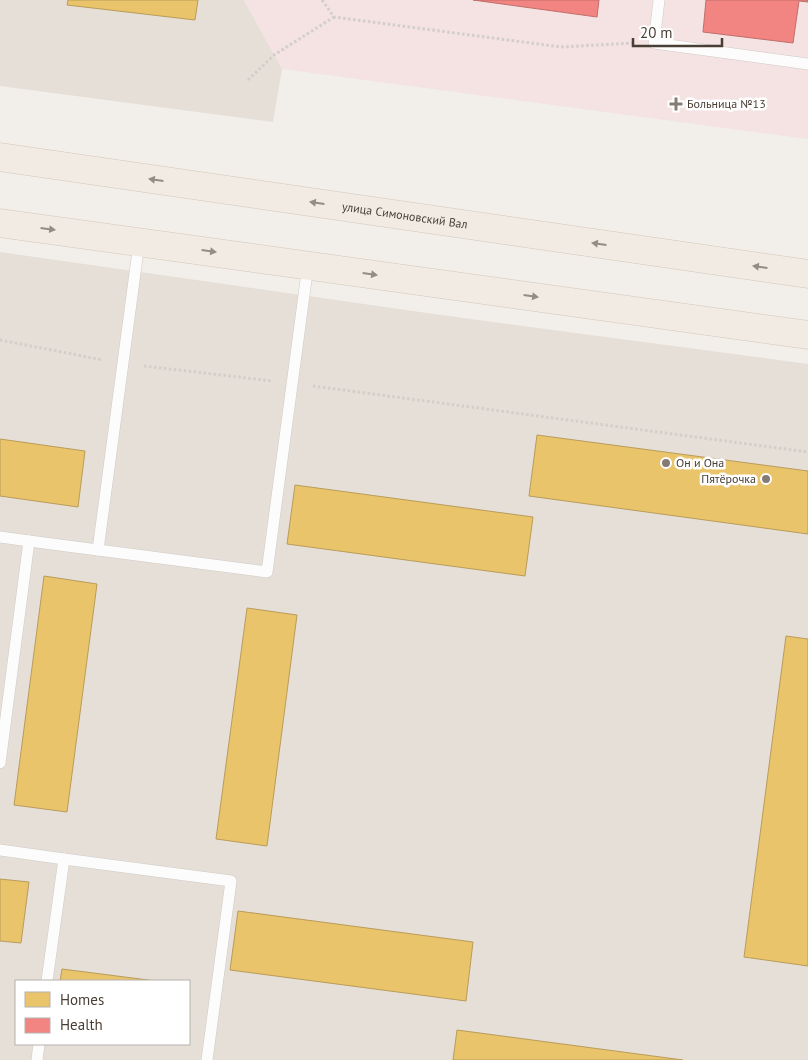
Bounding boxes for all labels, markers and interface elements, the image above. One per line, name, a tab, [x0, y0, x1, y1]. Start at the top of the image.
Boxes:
scale bar	[633, 15, 722, 47]
text: 20 m	[640, 23, 673, 42]
place label: Больница №13	[687, 96, 766, 111]
marker: Больница №13	[669, 97, 683, 111]
one-way arrow	[148, 176, 164, 184]
one-way arrow	[308, 199, 324, 207]
street label: улица Симоновский Вал	[341, 199, 469, 232]
one-way arrow	[41, 225, 57, 233]
one-way arrow	[591, 239, 607, 247]
one-way arrow	[202, 247, 218, 255]
one-way arrow	[751, 263, 767, 271]
one-way arrow	[363, 270, 379, 278]
one-way arrow	[524, 293, 540, 301]
place label: Он и Она	[676, 455, 724, 470]
marker: Он и Она	[660, 457, 672, 469]
place label: Пятёрочка	[701, 471, 756, 486]
marker: Пятёрочка	[760, 473, 772, 485]
legend	[15, 980, 190, 1045]
text: Homes	[60, 990, 104, 1009]
text: Health	[60, 1015, 103, 1034]

